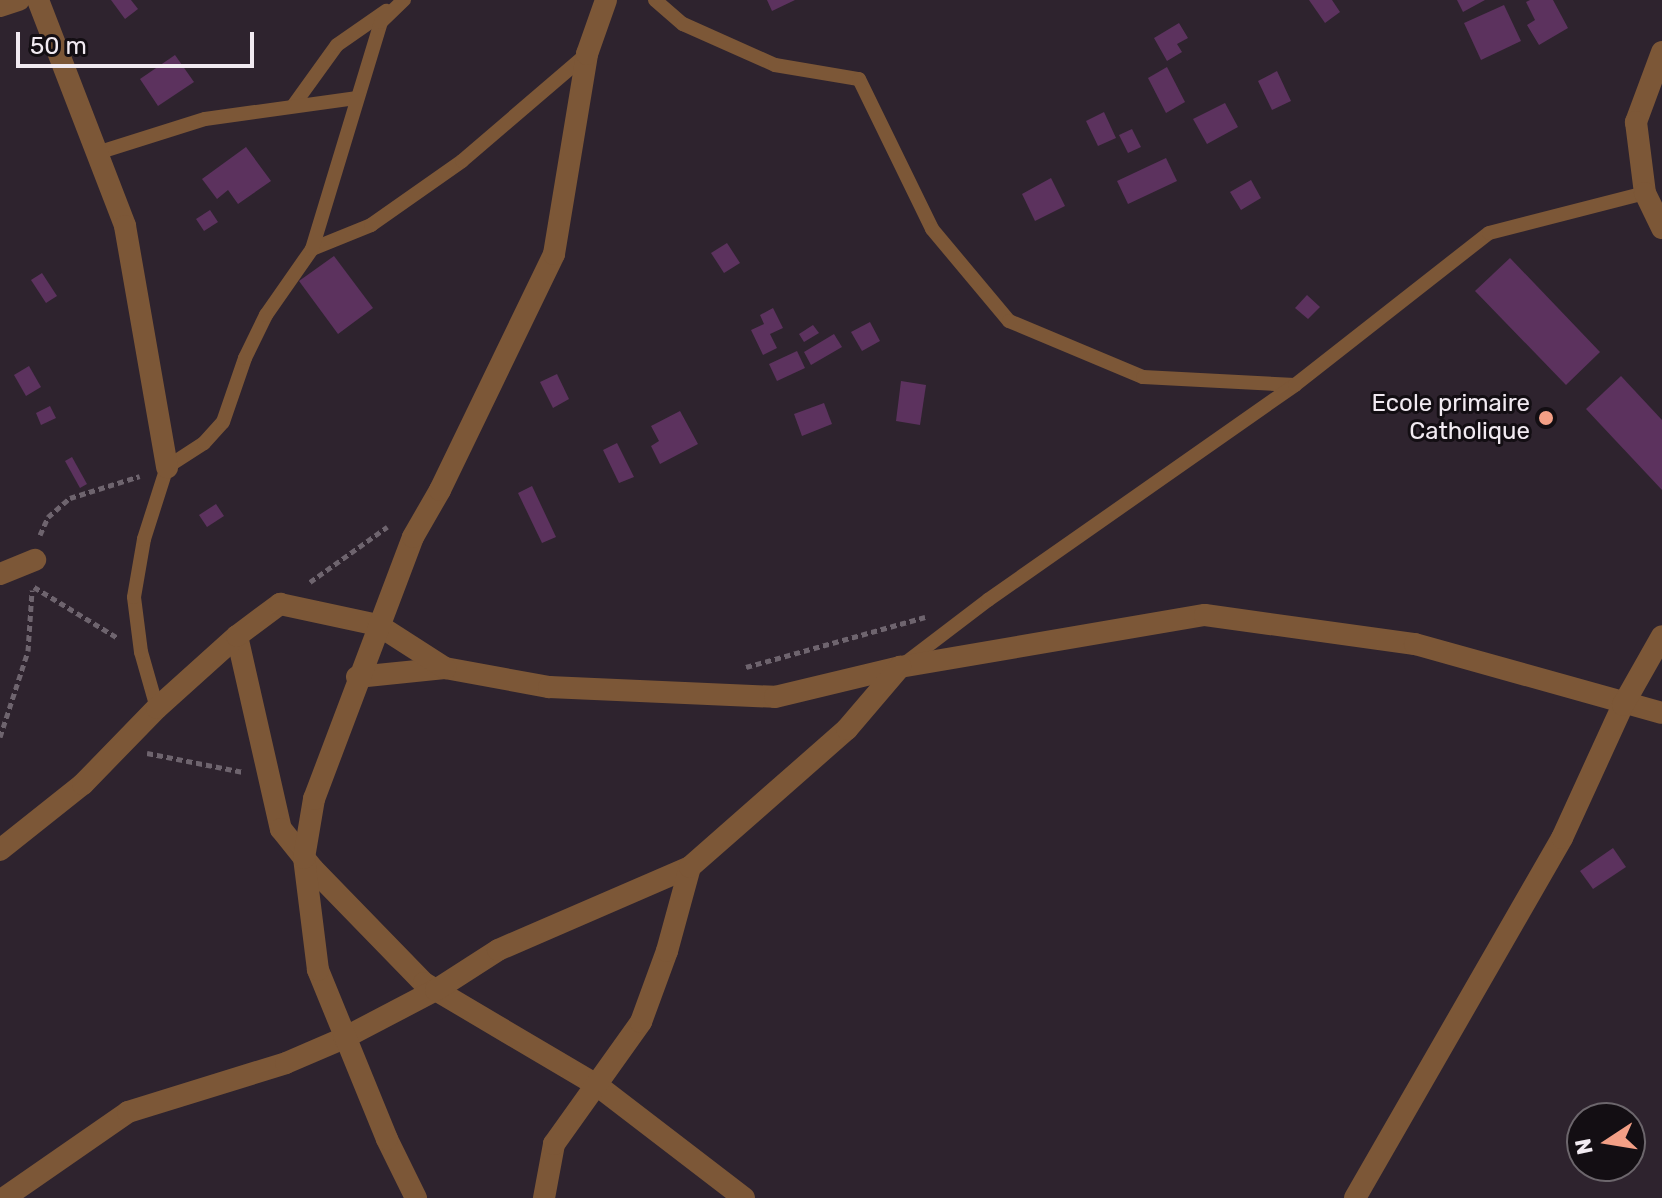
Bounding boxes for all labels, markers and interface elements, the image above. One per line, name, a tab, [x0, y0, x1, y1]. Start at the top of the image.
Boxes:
scale bar	[20, 16, 258, 66]
text: 50 m	[30, 32, 87, 60]
place label: Ecole primaire Catholique	[1371, 390, 1530, 446]
marker: Ecole primaire Catholique	[1537, 409, 1555, 427]
north arrow	[1566, 1102, 1646, 1182]
text: N	[1569, 1136, 1599, 1157]

